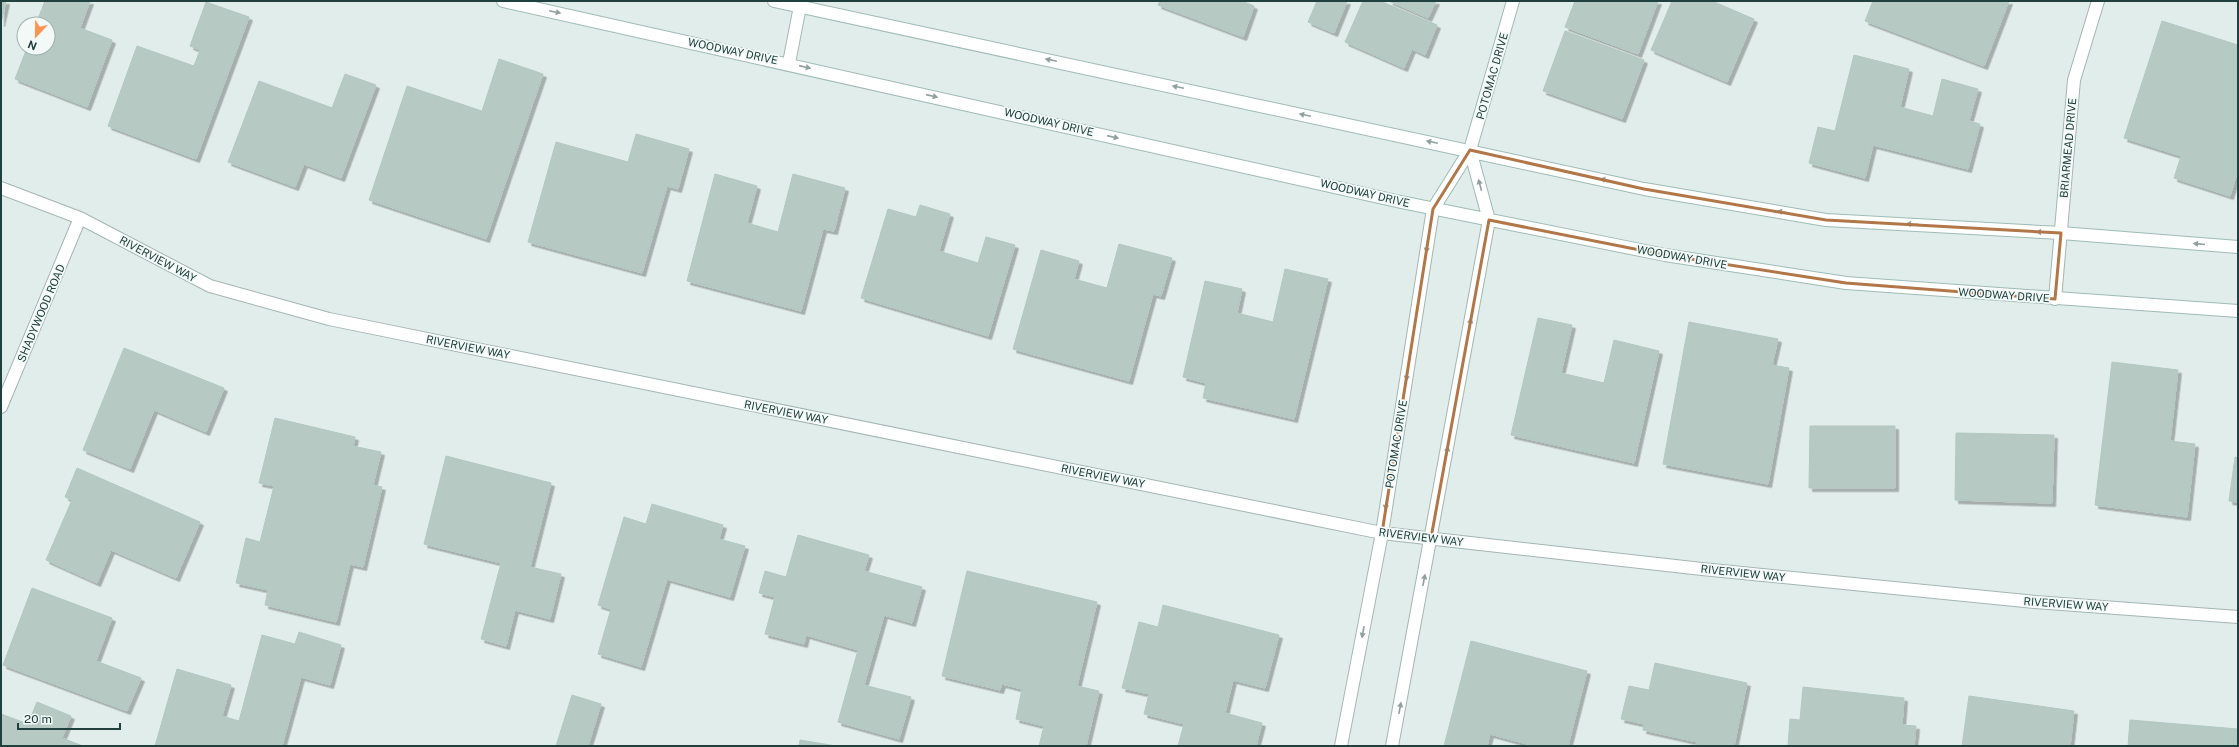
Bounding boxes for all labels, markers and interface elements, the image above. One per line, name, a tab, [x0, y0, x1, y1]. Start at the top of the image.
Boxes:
one-way arrow	[549, 10, 561, 16]
north arrow	[16, 16, 56, 56]
street label: POTOMAC DRIVE	[1474, 31, 1510, 121]
street label: WOODWAY DRIVE	[687, 36, 779, 66]
text: N	[26, 38, 38, 52]
one-way arrow	[1045, 57, 1057, 63]
one-way arrow	[799, 64, 811, 70]
one-way arrow	[1172, 84, 1184, 90]
one-way arrow	[926, 93, 938, 99]
street label: BRIARMEAD DRIVE	[2058, 97, 2078, 198]
street label: WOODWAY DRIVE	[1003, 106, 1095, 138]
one-way arrow	[1299, 111, 1311, 117]
one-way arrow	[1107, 134, 1120, 140]
one-way arrow	[1426, 138, 1438, 144]
street label: WOODWAY DRIVE	[1319, 177, 1411, 209]
one-way arrow	[1599, 177, 1612, 183]
one-way arrow	[1476, 179, 1482, 191]
one-way arrow	[1776, 209, 1789, 215]
one-way arrow	[1906, 221, 1918, 228]
one-way arrow	[2036, 228, 2048, 235]
street label: RIVERVIEW WAY	[118, 234, 199, 284]
one-way arrow	[1424, 241, 1430, 253]
one-way arrow	[2193, 241, 2205, 248]
street label: WOODWAY DRIVE	[1636, 243, 1728, 271]
street label: SHADYWOOD ROAD	[15, 262, 67, 364]
street label: WOODWAY DRIVE	[1958, 286, 2050, 304]
one-way arrow	[1468, 318, 1474, 330]
street label: RIVERVIEW WAY	[425, 333, 511, 361]
one-way arrow	[1404, 369, 1410, 382]
street label: RIVERVIEW WAY	[743, 398, 829, 426]
street label: POTOMAC DRIVE	[1383, 399, 1409, 489]
one-way arrow	[1444, 446, 1450, 458]
street label: RIVERVIEW WAY	[1060, 462, 1146, 490]
one-way arrow	[1383, 498, 1389, 510]
street label: RIVERVIEW WAY	[1378, 526, 1464, 548]
street label: RIVERVIEW WAY	[1700, 563, 1786, 583]
one-way arrow	[1421, 574, 1427, 586]
street label: RIVERVIEW WAY	[2023, 595, 2109, 613]
one-way arrow	[1359, 626, 1365, 638]
one-way arrow	[1397, 702, 1403, 714]
scale bar	[18, 705, 120, 731]
text: 20 m	[24, 712, 52, 726]

